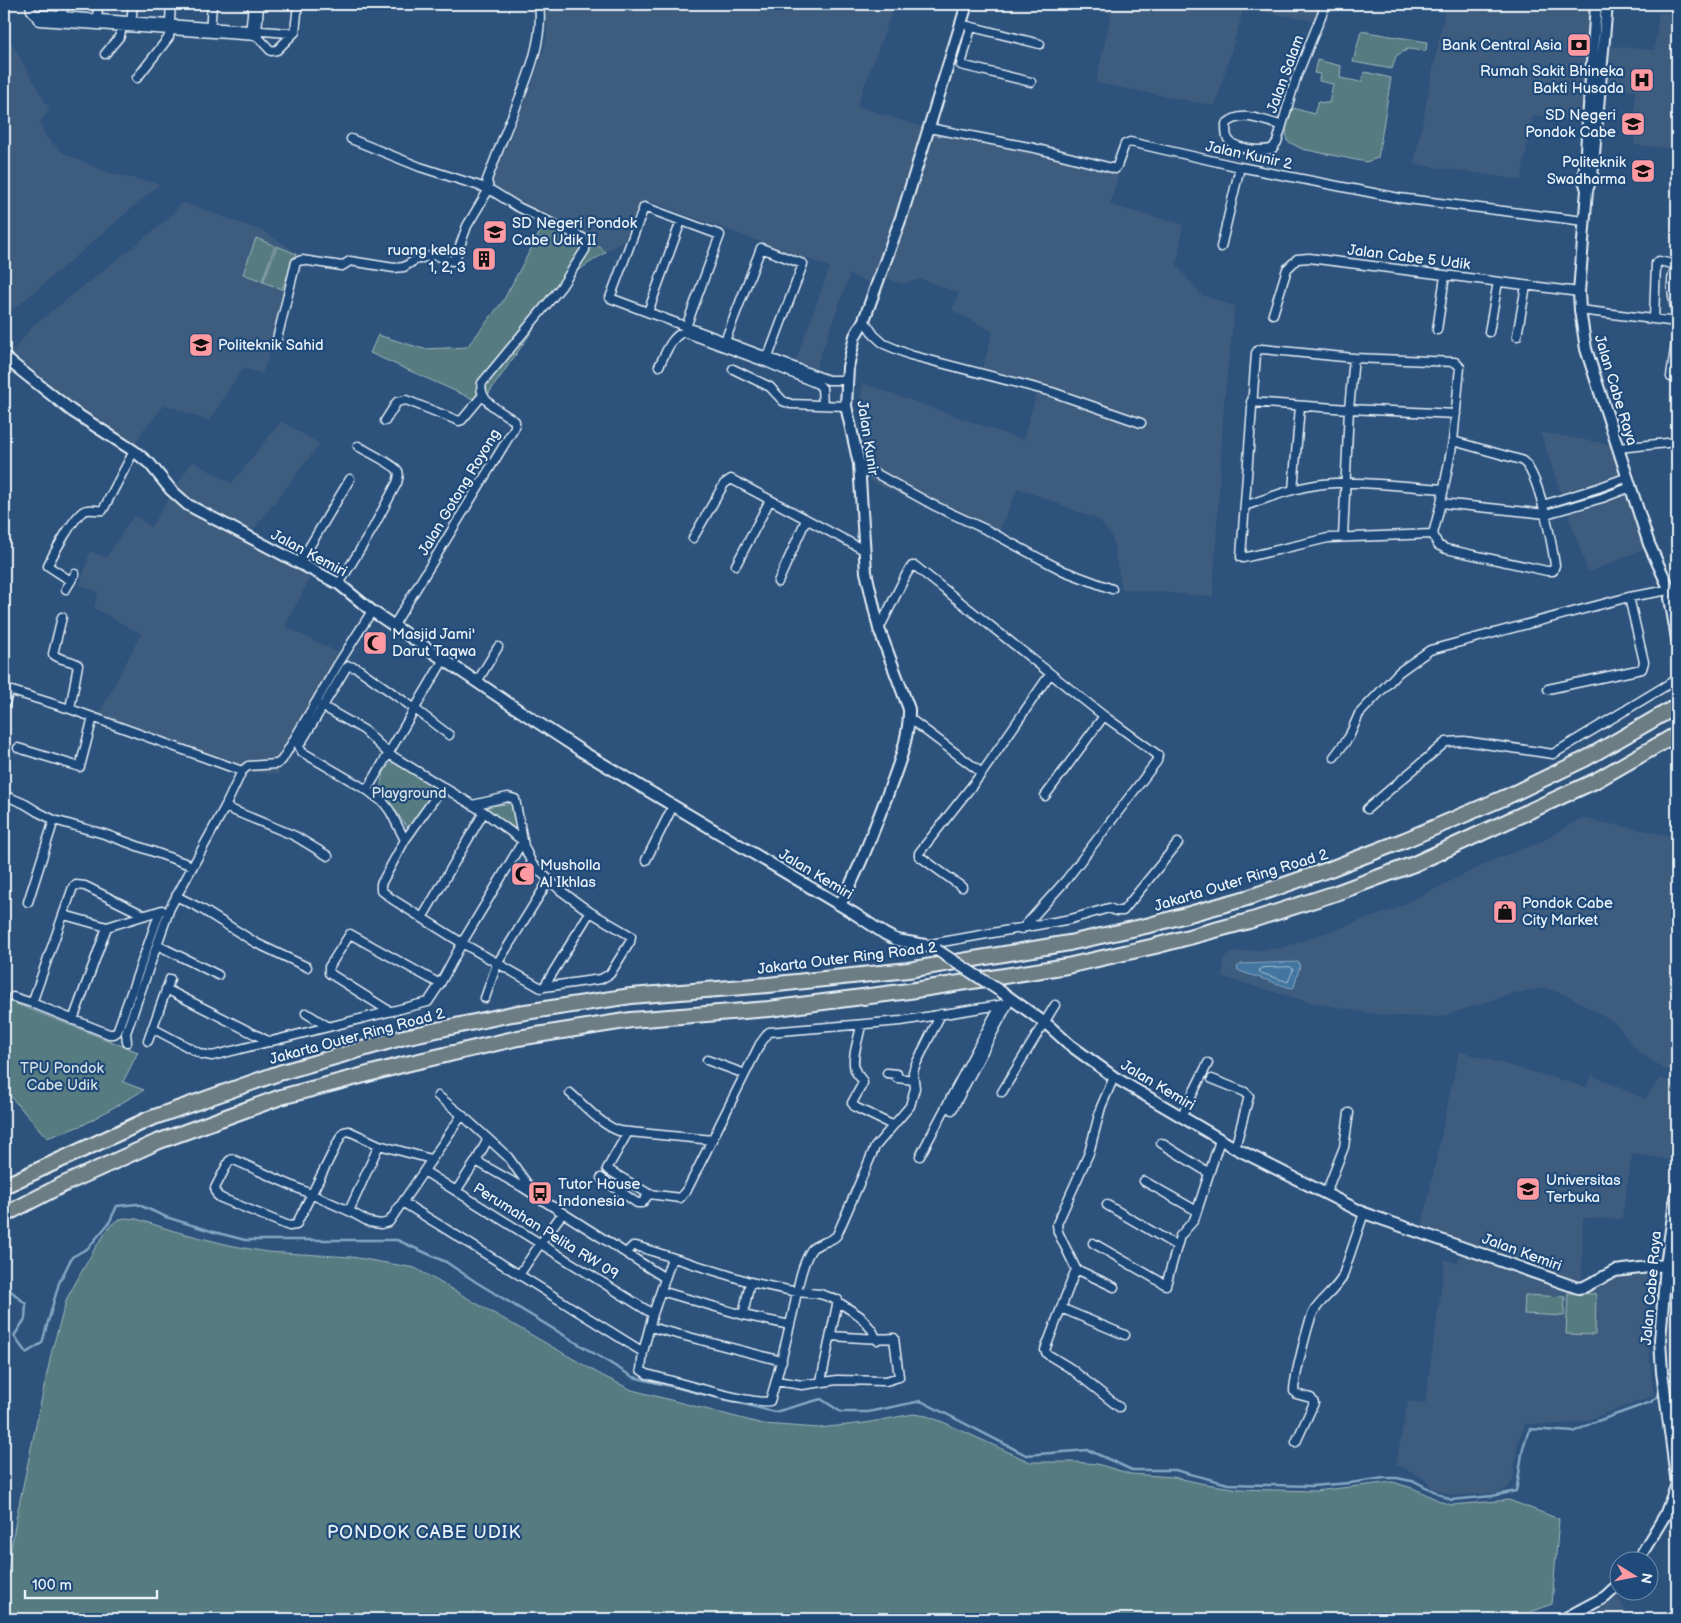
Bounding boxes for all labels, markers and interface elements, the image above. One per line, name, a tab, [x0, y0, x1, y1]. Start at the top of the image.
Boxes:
bank icon: Bank Central Asia	[1566, 32, 1592, 58]
street label: Jalan Salam	[1263, 33, 1308, 116]
place label: Bank Central Asia	[1442, 36, 1562, 55]
place label: Rumah Sakit Bhineka Bakti Husada	[1480, 62, 1624, 98]
hospital icon: Rumah Sakit Bhineka Bakti Husada	[1629, 67, 1655, 93]
place label: SD Negeri Pondok Cabe	[1525, 106, 1616, 142]
school or university icon: SD Negeri Pondok Cabe	[1620, 111, 1646, 137]
street label: Jalan Kunir 2	[1204, 137, 1294, 174]
place label: Politeknik Swadharma	[1547, 153, 1627, 189]
school or university icon: Politeknik Swadharma	[1630, 158, 1656, 184]
place label: SD Negeri Pondok Cabe Udik II	[512, 214, 638, 250]
school or university icon: SD Negeri Pondok Cabe Udik II	[482, 219, 508, 245]
place label: ruang kelas 1, 2, 3	[387, 241, 467, 277]
street label: Jalan Cabe 5 Udik	[1346, 241, 1472, 275]
building icon: ruang kelas 1, 2, 3	[471, 246, 497, 272]
school or university icon: Politeknik Sahid	[188, 332, 214, 358]
street label: Jalan Cabe Raya	[1590, 332, 1641, 448]
place label: Politeknik Sahid	[218, 336, 324, 355]
street label: Jalan Kunir	[852, 399, 883, 477]
street label: Jalan Gotong Royong	[414, 425, 505, 559]
street label: Jalan Kemiri	[267, 525, 350, 581]
place label: Masjid Jami' Darut Taqwa	[392, 625, 476, 661]
mosque icon: Masjid Jami' Darut Taqwa	[362, 630, 388, 656]
park label: Playground	[371, 784, 447, 803]
street label: Jalan Kemiri	[775, 845, 856, 904]
street label: Jakarta Outer Ring Road 2	[1152, 845, 1330, 916]
place label: Musholla Al Ikhlas	[540, 856, 601, 892]
mosque icon: Musholla Al Ikhlas	[510, 861, 536, 887]
place label: Pondok Cabe City Market	[1522, 894, 1613, 930]
shop icon: Pondok Cabe City Market	[1492, 899, 1518, 925]
street label: Jakarta Outer Ring Road 2	[756, 938, 938, 979]
street label: Jakarta Outer Ring Road 2	[267, 1004, 447, 1069]
street label: Jalan Kemiri	[1117, 1056, 1198, 1115]
park label: TPU Pondok Cabe Udik	[20, 1059, 105, 1095]
place label: Universitas Terbuka	[1546, 1171, 1621, 1207]
place label: Tutor House Indonesia	[558, 1175, 641, 1211]
school or university icon: Universitas Terbuka	[1515, 1176, 1541, 1202]
street label: Perumahan Pelita RW 09	[470, 1179, 622, 1284]
bus stop icon: Tutor House Indonesia	[527, 1180, 553, 1206]
street label: Jalan Kemiri	[1479, 1229, 1564, 1276]
street label: Jalan Cabe Raya	[1637, 1230, 1666, 1346]
district label: PONDOK CABE UDIK	[327, 1522, 521, 1543]
north arrow	[1608, 1550, 1658, 1600]
scale bar	[25, 1568, 158, 1600]
text: N	[1637, 1572, 1656, 1585]
text: 100 m	[32, 1576, 72, 1595]

